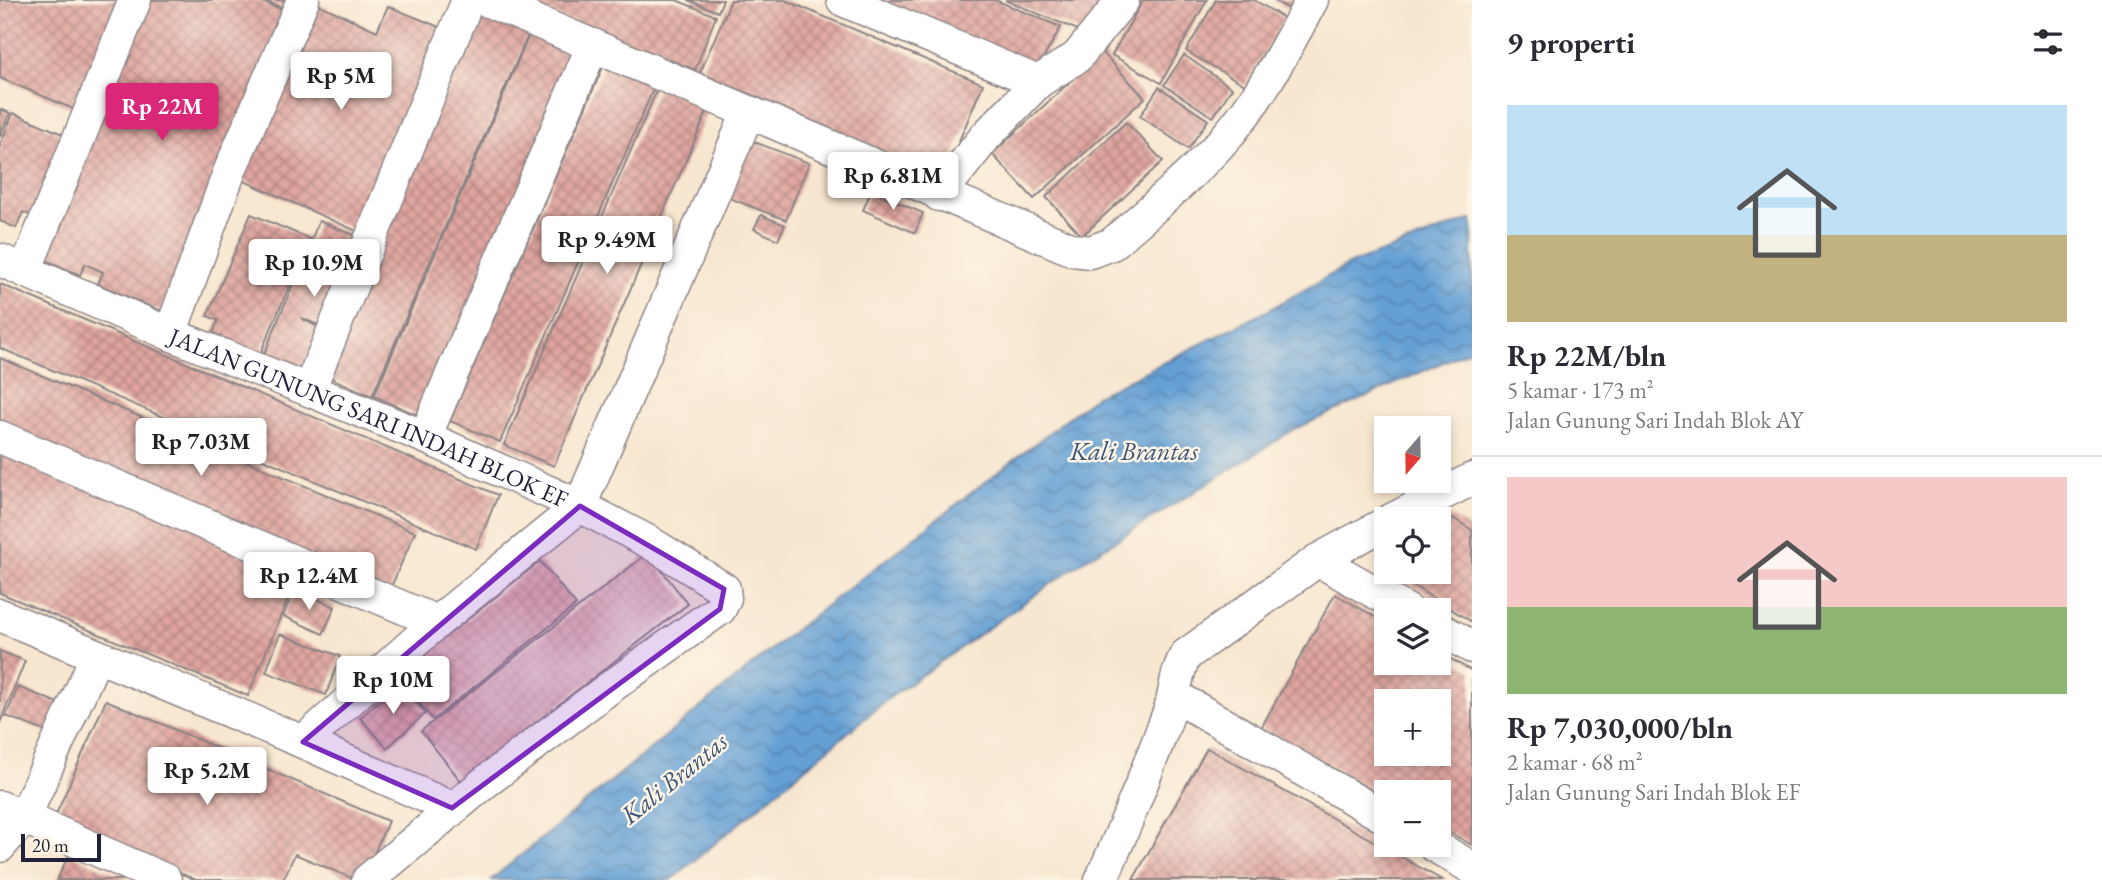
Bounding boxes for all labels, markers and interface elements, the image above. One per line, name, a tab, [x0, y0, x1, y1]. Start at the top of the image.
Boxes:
text: 9 properti	[1507, 23, 1635, 62]
icon: filters	[2029, 23, 2067, 61]
pin: Rp 5M	[292, 52, 390, 112]
text: Rp 5M	[307, 60, 375, 90]
pin: Rp 22M	[105, 83, 219, 143]
text: Rp 22M	[121, 91, 203, 121]
icon: home	[1724, 150, 1850, 276]
pin: Rp 6.81M	[821, 152, 965, 212]
text: Rp 6.81M	[844, 160, 942, 190]
pin: Rp 9.49M	[535, 216, 679, 276]
text: Rp 9.49M	[558, 224, 656, 254]
pin: Rp 10.9M	[242, 240, 386, 299]
text: Rp 10.9M	[265, 247, 363, 277]
street label: JALAN GUNUNG SARI INDAH BLOK EF	[163, 319, 573, 514]
text: Rp 22M/bln	[1507, 336, 1666, 375]
text: 5 kamar · 173 m²	[1507, 375, 1654, 405]
text: Jalan Gunung Sari Indah Blok AY	[1507, 405, 1803, 435]
north arrow	[1374, 416, 1451, 494]
map controls	[1374, 416, 1451, 857]
pin: Rp 7.03M	[129, 419, 273, 478]
text: Rp 7.03M	[152, 426, 250, 456]
water label: Kali Brantas	[1069, 434, 1199, 468]
button: locate	[1374, 507, 1451, 584]
icon: home	[1724, 522, 1850, 648]
pin: Rp 12.4M	[237, 552, 381, 612]
text: Rp 12.4M	[260, 560, 358, 590]
button: layers	[1374, 598, 1451, 675]
pin: Rp 10M	[336, 656, 450, 716]
text: Rp 10M	[352, 664, 434, 694]
button: +	[1374, 689, 1451, 766]
text: Rp 7,030,000/bln	[1507, 708, 1733, 747]
water label: Kali Brantas	[613, 724, 735, 832]
text: 2 kamar · 68 m²	[1507, 747, 1643, 777]
pin: Rp 5.2M	[142, 748, 272, 807]
text: Rp 5.2M	[164, 755, 250, 785]
text: Jalan Gunung Sari Indah Blok EF	[1507, 777, 1801, 807]
button: −	[1374, 780, 1451, 857]
scale bar	[21, 831, 102, 863]
text: 20 m	[32, 833, 69, 858]

